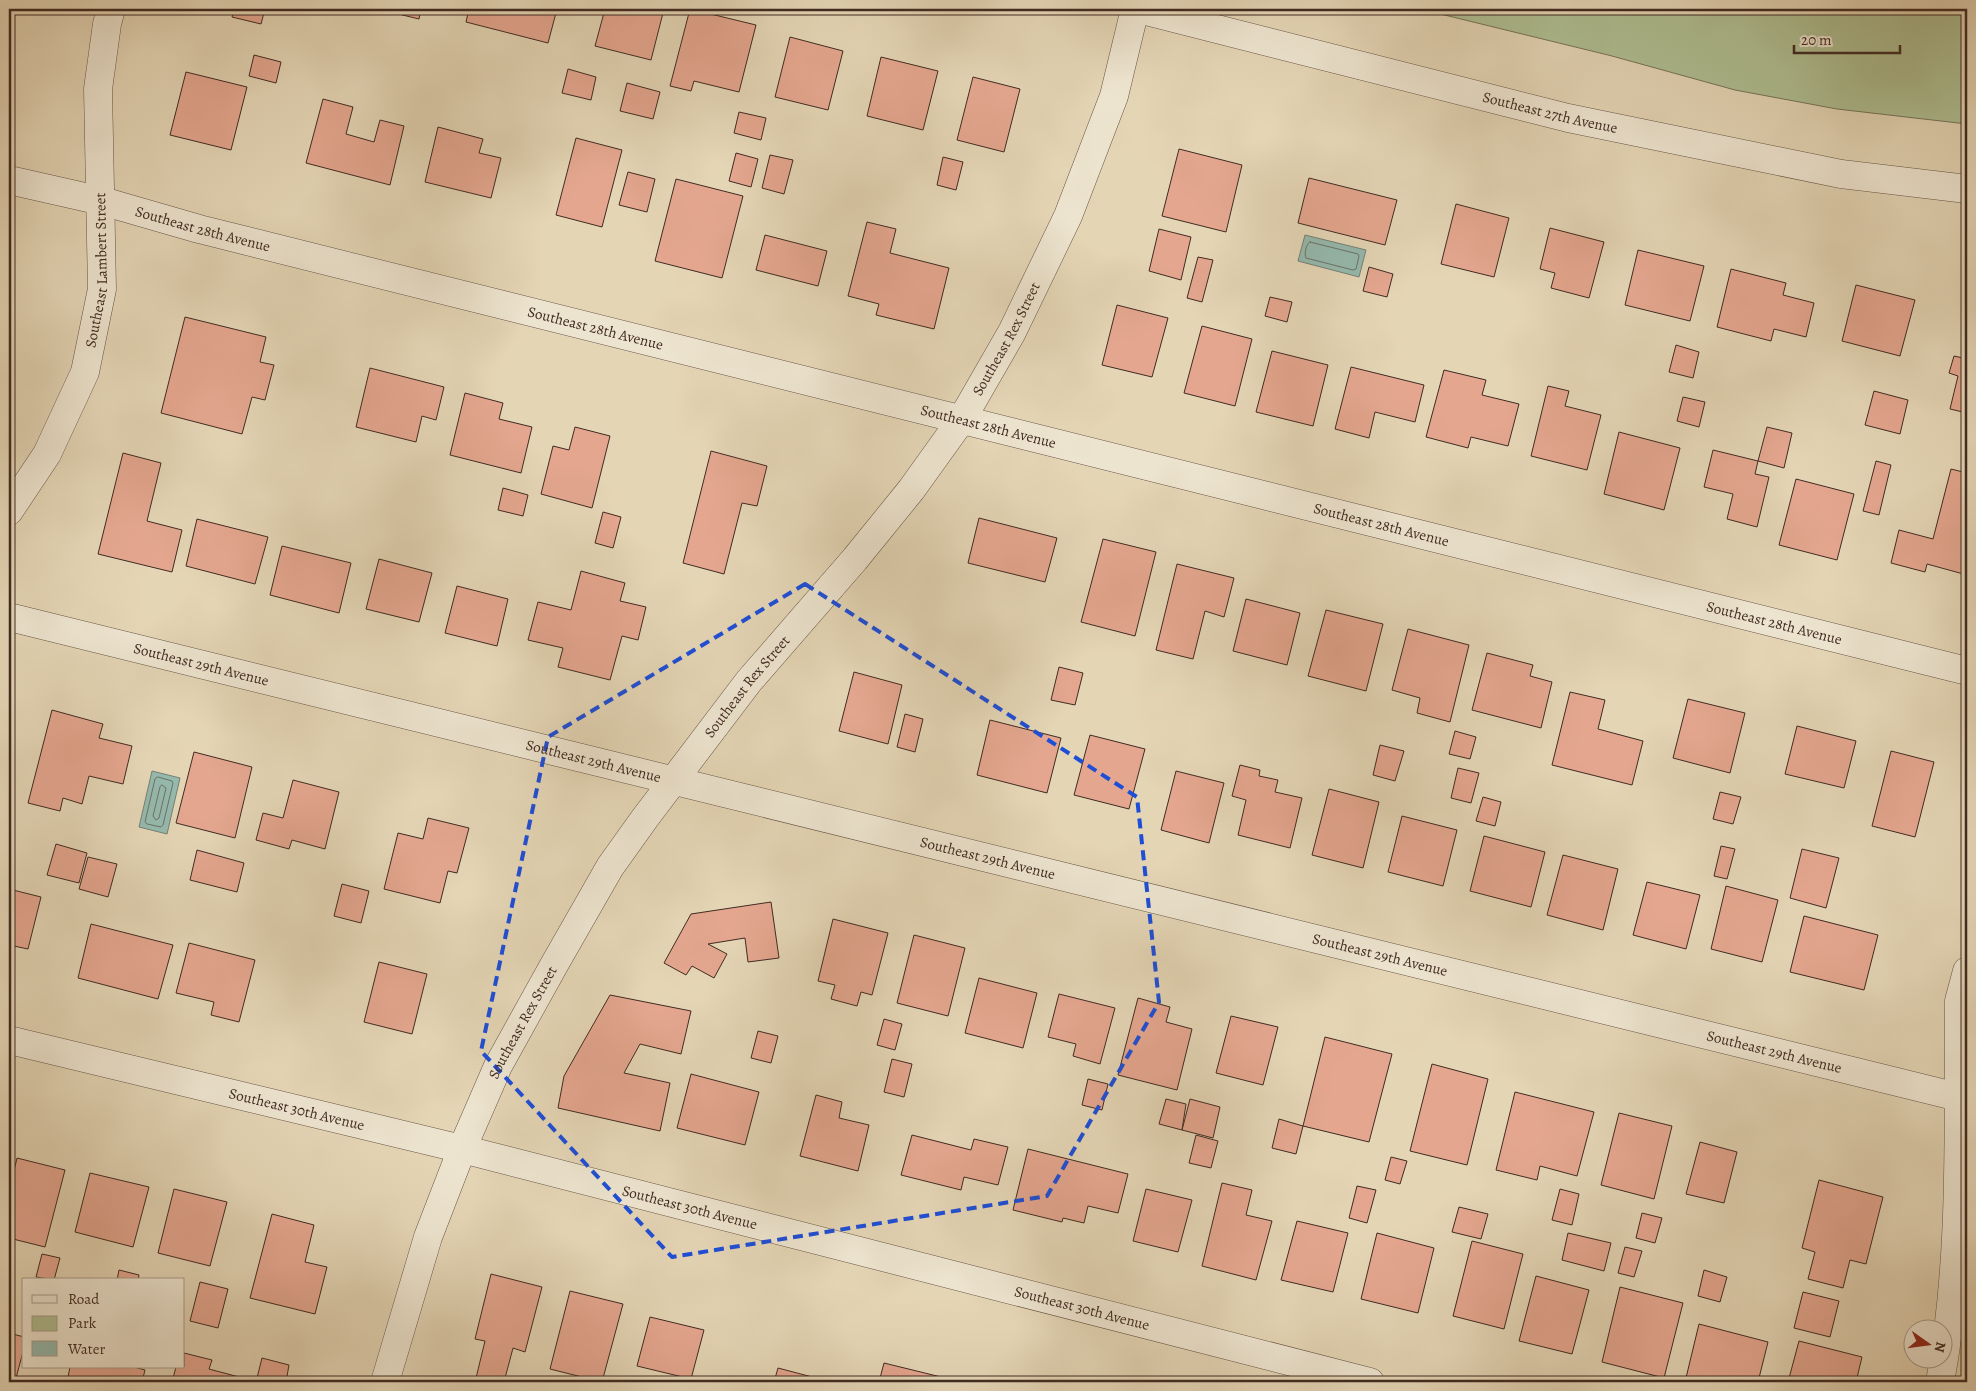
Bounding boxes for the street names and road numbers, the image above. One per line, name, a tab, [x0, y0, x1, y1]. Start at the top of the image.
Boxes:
street label: Southeast 27th Avenue	[1481, 87, 1620, 138]
street label: Southeast Lambert Street	[80, 192, 112, 349]
street label: Southeast 28th Avenue	[133, 201, 273, 257]
street label: Southeast Rex Street	[967, 279, 1045, 399]
street label: Southeast 28th Avenue	[526, 302, 666, 355]
street label: Southeast 28th Avenue	[919, 400, 1059, 453]
street label: Southeast 28th Avenue	[1311, 498, 1451, 551]
street label: Southeast 28th Avenue	[1704, 596, 1844, 649]
street label: Southeast Rex Street	[699, 631, 794, 742]
street label: Southeast 29th Avenue	[132, 638, 271, 691]
street label: Southeast 29th Avenue	[524, 735, 663, 787]
street label: Southeast 29th Avenue	[918, 832, 1058, 884]
street label: Southeast 29th Avenue	[1310, 928, 1450, 981]
street label: Southeast Rex Street	[484, 962, 562, 1082]
street label: Southeast 29th Avenue	[1705, 1025, 1844, 1078]
street label: Southeast 30th Avenue	[227, 1083, 367, 1135]
street label: Southeast 30th Avenue	[620, 1180, 760, 1234]
street label: Southeast 30th Avenue	[1012, 1281, 1152, 1335]

